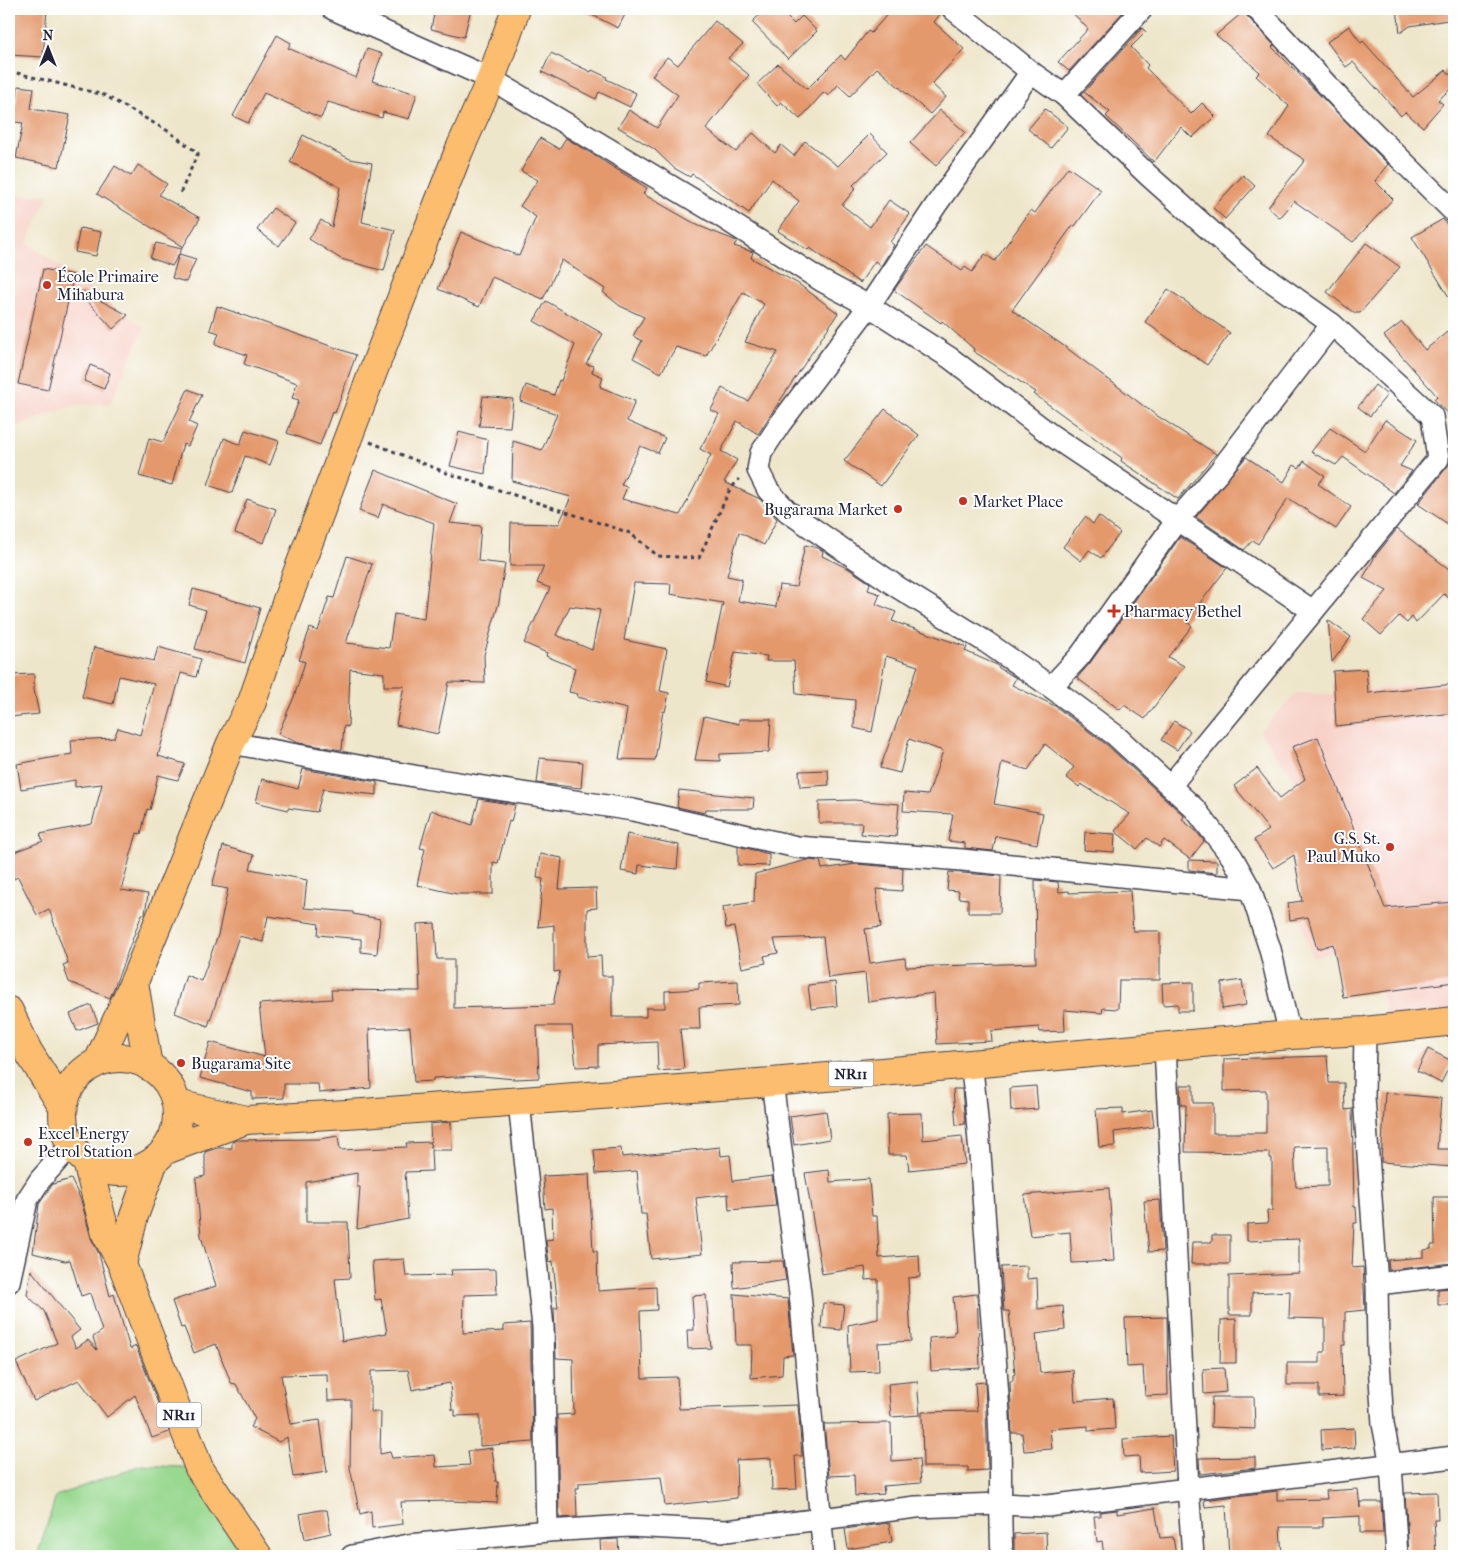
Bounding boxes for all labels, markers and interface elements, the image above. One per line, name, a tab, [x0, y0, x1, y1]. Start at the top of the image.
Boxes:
north arrow	[22, 22, 72, 72]
text: N	[43, 27, 54, 44]
place label: École Primaire Mihabura	[57, 266, 159, 304]
marker: École Primaire Mihabura	[41, 279, 53, 291]
place label: Market Place	[973, 492, 1063, 511]
marker: Market Place	[957, 495, 969, 507]
place label: Bugarama Market	[764, 500, 888, 519]
marker: Bugarama Market	[892, 503, 904, 515]
place label: Pharmacy Bethel	[1124, 602, 1242, 621]
marker: Pharmacy Bethel	[1108, 605, 1120, 617]
place label: G.S. St. Paul Muko	[1307, 829, 1380, 866]
marker: G.S. St. Paul Muko	[1384, 841, 1396, 853]
place label: Bugarama Site	[191, 1054, 291, 1073]
marker: Bugarama Site	[175, 1057, 187, 1069]
road number: NR11	[828, 1062, 874, 1086]
place label: Excel Energy Petrol Station	[38, 1124, 133, 1161]
marker: Excel Energy Petrol Station	[22, 1136, 34, 1148]
road number: NR11	[156, 1402, 202, 1428]

